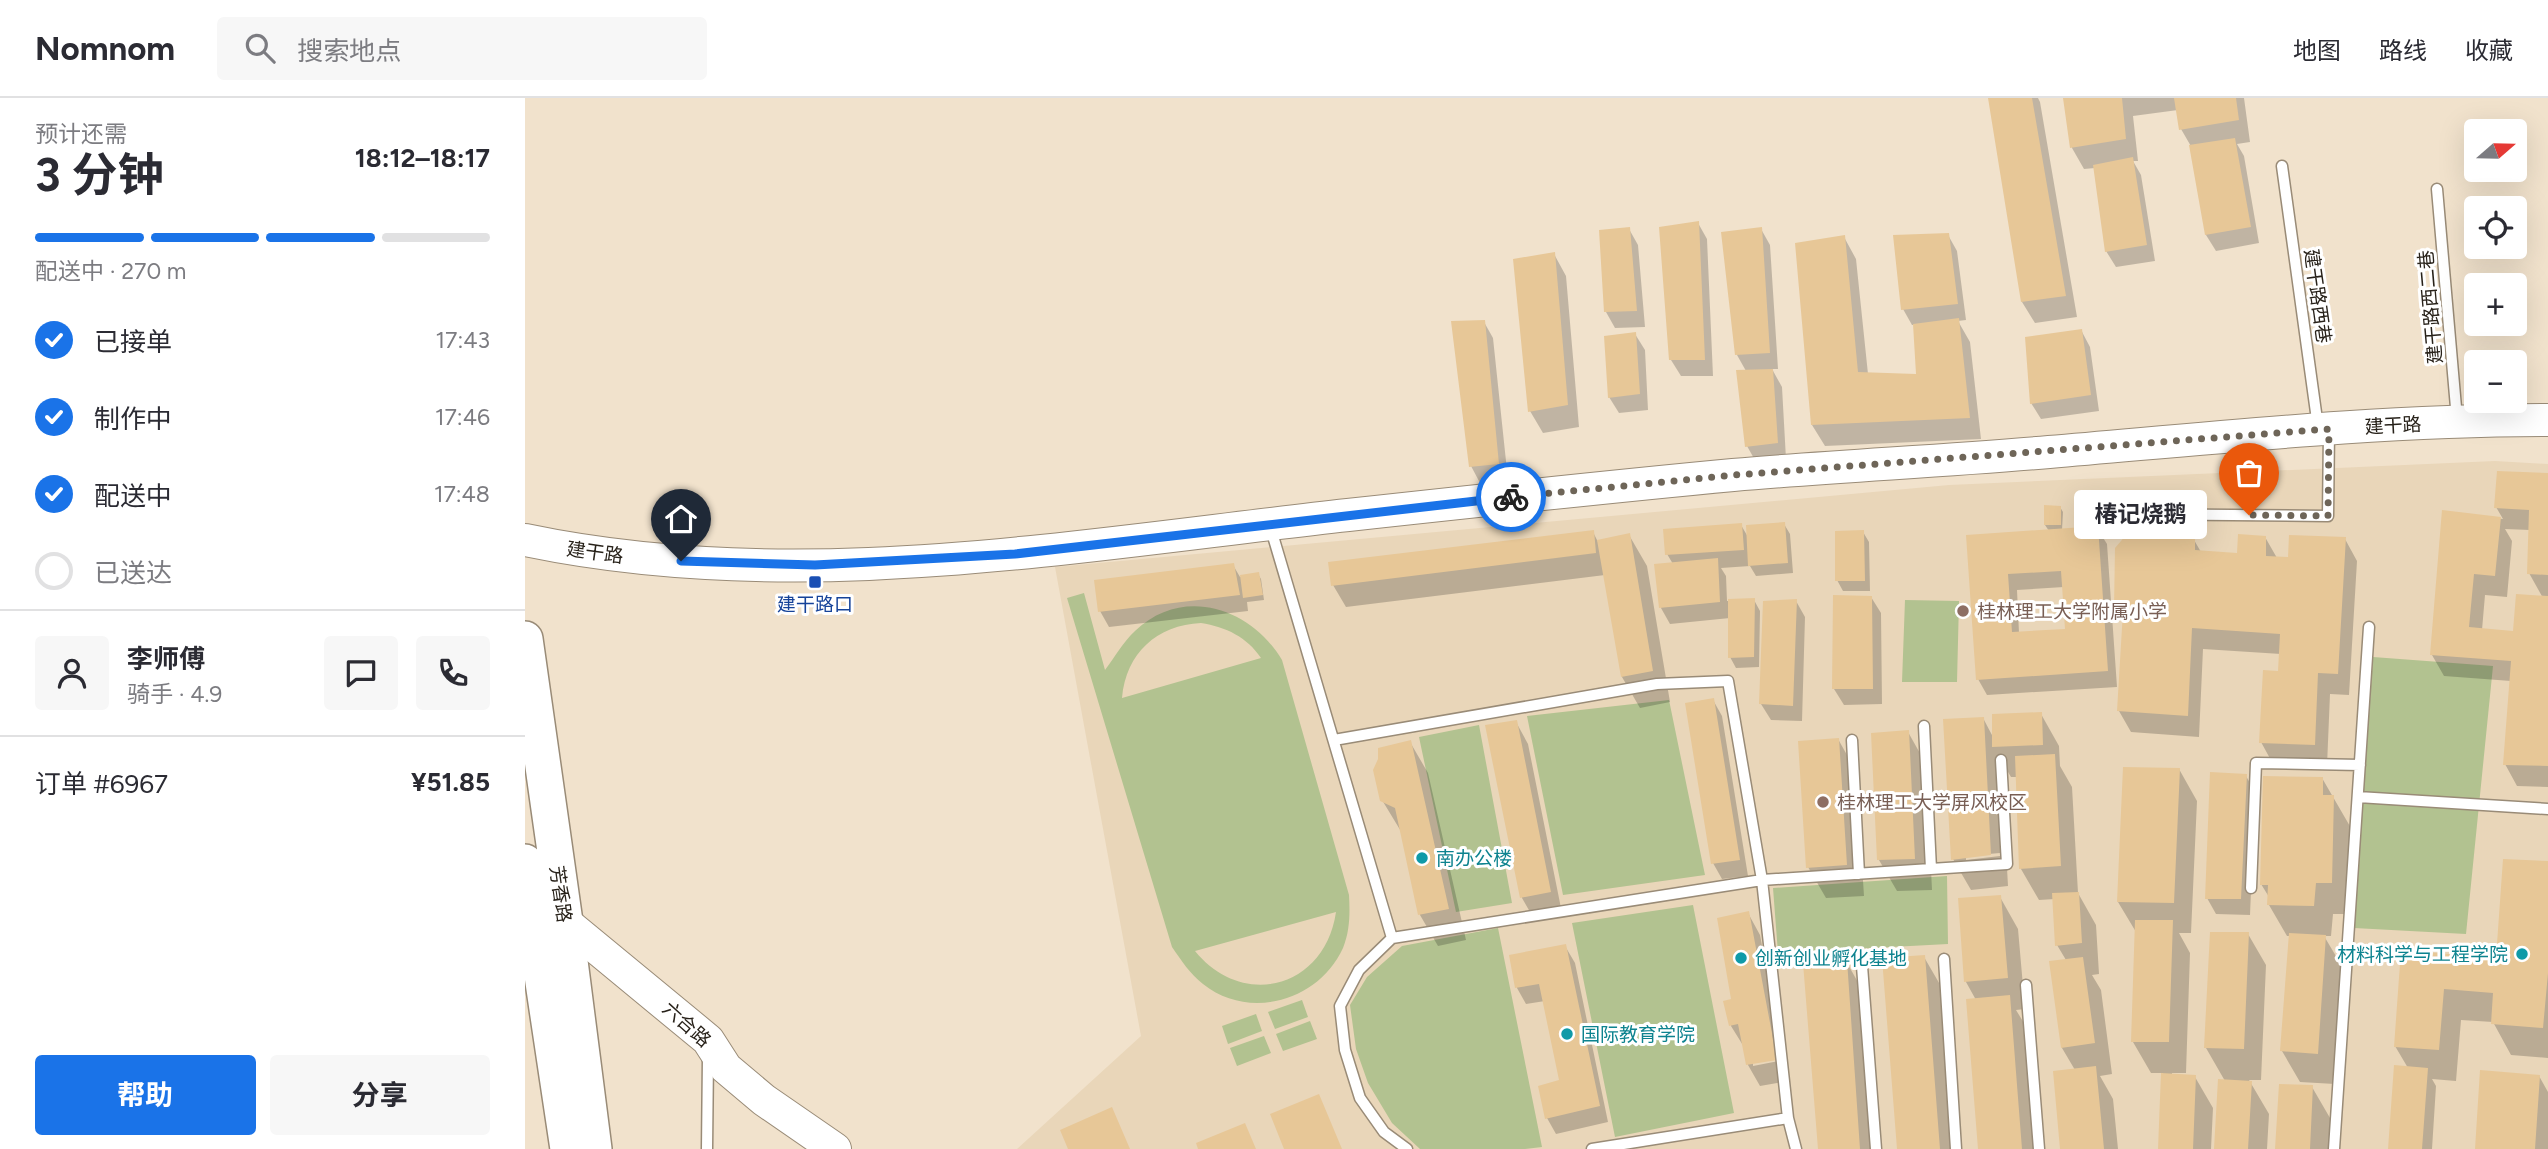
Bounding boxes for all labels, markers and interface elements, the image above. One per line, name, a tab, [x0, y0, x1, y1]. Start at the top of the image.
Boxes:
search box	[217, 17, 707, 80]
text: Nomnom	[35, 29, 175, 68]
icon: search	[241, 29, 279, 67]
text: 搜索地点	[297, 35, 401, 67]
text: 地图	[2293, 36, 2341, 65]
text: 路线	[2379, 36, 2427, 65]
text: 收藏	[2465, 36, 2513, 65]
north arrow	[2464, 119, 2527, 182]
map controls	[2464, 119, 2527, 413]
text: 预计还需	[35, 120, 127, 148]
text: 18:12–18:17	[355, 142, 490, 174]
text: 3 分钟	[35, 147, 164, 203]
button: locate	[2464, 196, 2527, 259]
street label: 建干路西巷	[2300, 247, 2336, 345]
street label: 建干路西二巷	[2414, 249, 2447, 365]
text: 配送中 · 270 m	[35, 257, 186, 285]
button: +	[2464, 273, 2527, 336]
icon: check	[35, 321, 73, 359]
text: 已接单	[94, 326, 172, 358]
text: 17:43	[436, 326, 490, 354]
button: −	[2464, 350, 2527, 413]
icon: check	[35, 398, 73, 436]
text: 制作中	[94, 403, 172, 435]
text: 17:46	[435, 403, 490, 431]
street label: 建干路	[2364, 413, 2422, 438]
pin	[2219, 443, 2279, 515]
icon: bag	[2230, 454, 2268, 492]
courier	[1476, 462, 1546, 532]
icon: check	[35, 475, 73, 513]
icon: bike	[1492, 478, 1530, 516]
text: 配送中	[94, 480, 172, 512]
text: 17:48	[434, 480, 490, 508]
pin	[651, 489, 711, 561]
callout: 椿记烧鹅	[2074, 490, 2207, 540]
icon: home	[662, 500, 700, 538]
text: 椿记烧鹅	[2095, 500, 2187, 528]
street label: 建干路	[565, 537, 625, 568]
text: 已送达	[94, 557, 172, 589]
marker: 建干路口	[807, 574, 823, 590]
place label: 建干路口	[777, 593, 853, 616]
place label: 桂林理工大学附属小学	[1977, 600, 2167, 623]
marker: 桂林理工大学附属小学	[1955, 603, 1971, 619]
button: person	[35, 636, 109, 710]
button: chat	[324, 636, 398, 710]
button: phone	[416, 636, 490, 710]
text: 李师傅	[127, 643, 205, 675]
text: 骑手 · 4.9	[127, 680, 222, 708]
text: ¥51.85	[411, 766, 490, 798]
text: 订单 #6967	[35, 768, 168, 800]
place label: 桂林理工大学屏风校区	[1837, 791, 2027, 814]
marker: 桂林理工大学屏风校区	[1815, 794, 1831, 810]
place label: 南办公楼	[1436, 847, 1512, 870]
marker: 南办公楼	[1414, 850, 1430, 866]
street label: 芳香路	[545, 864, 576, 924]
place label: 材料科学与工程学院	[2337, 943, 2508, 966]
marker: 材料科学与工程学院	[2514, 946, 2530, 962]
place label: 创新创业孵化基地	[1755, 947, 1907, 970]
marker: 创新创业孵化基地	[1733, 950, 1749, 966]
street label: 六合路	[658, 997, 716, 1052]
place label: 国际教育学院	[1581, 1023, 1695, 1046]
marker: 国际教育学院	[1559, 1026, 1575, 1042]
button: 帮助	[35, 1055, 256, 1135]
button: 分享	[270, 1055, 490, 1135]

